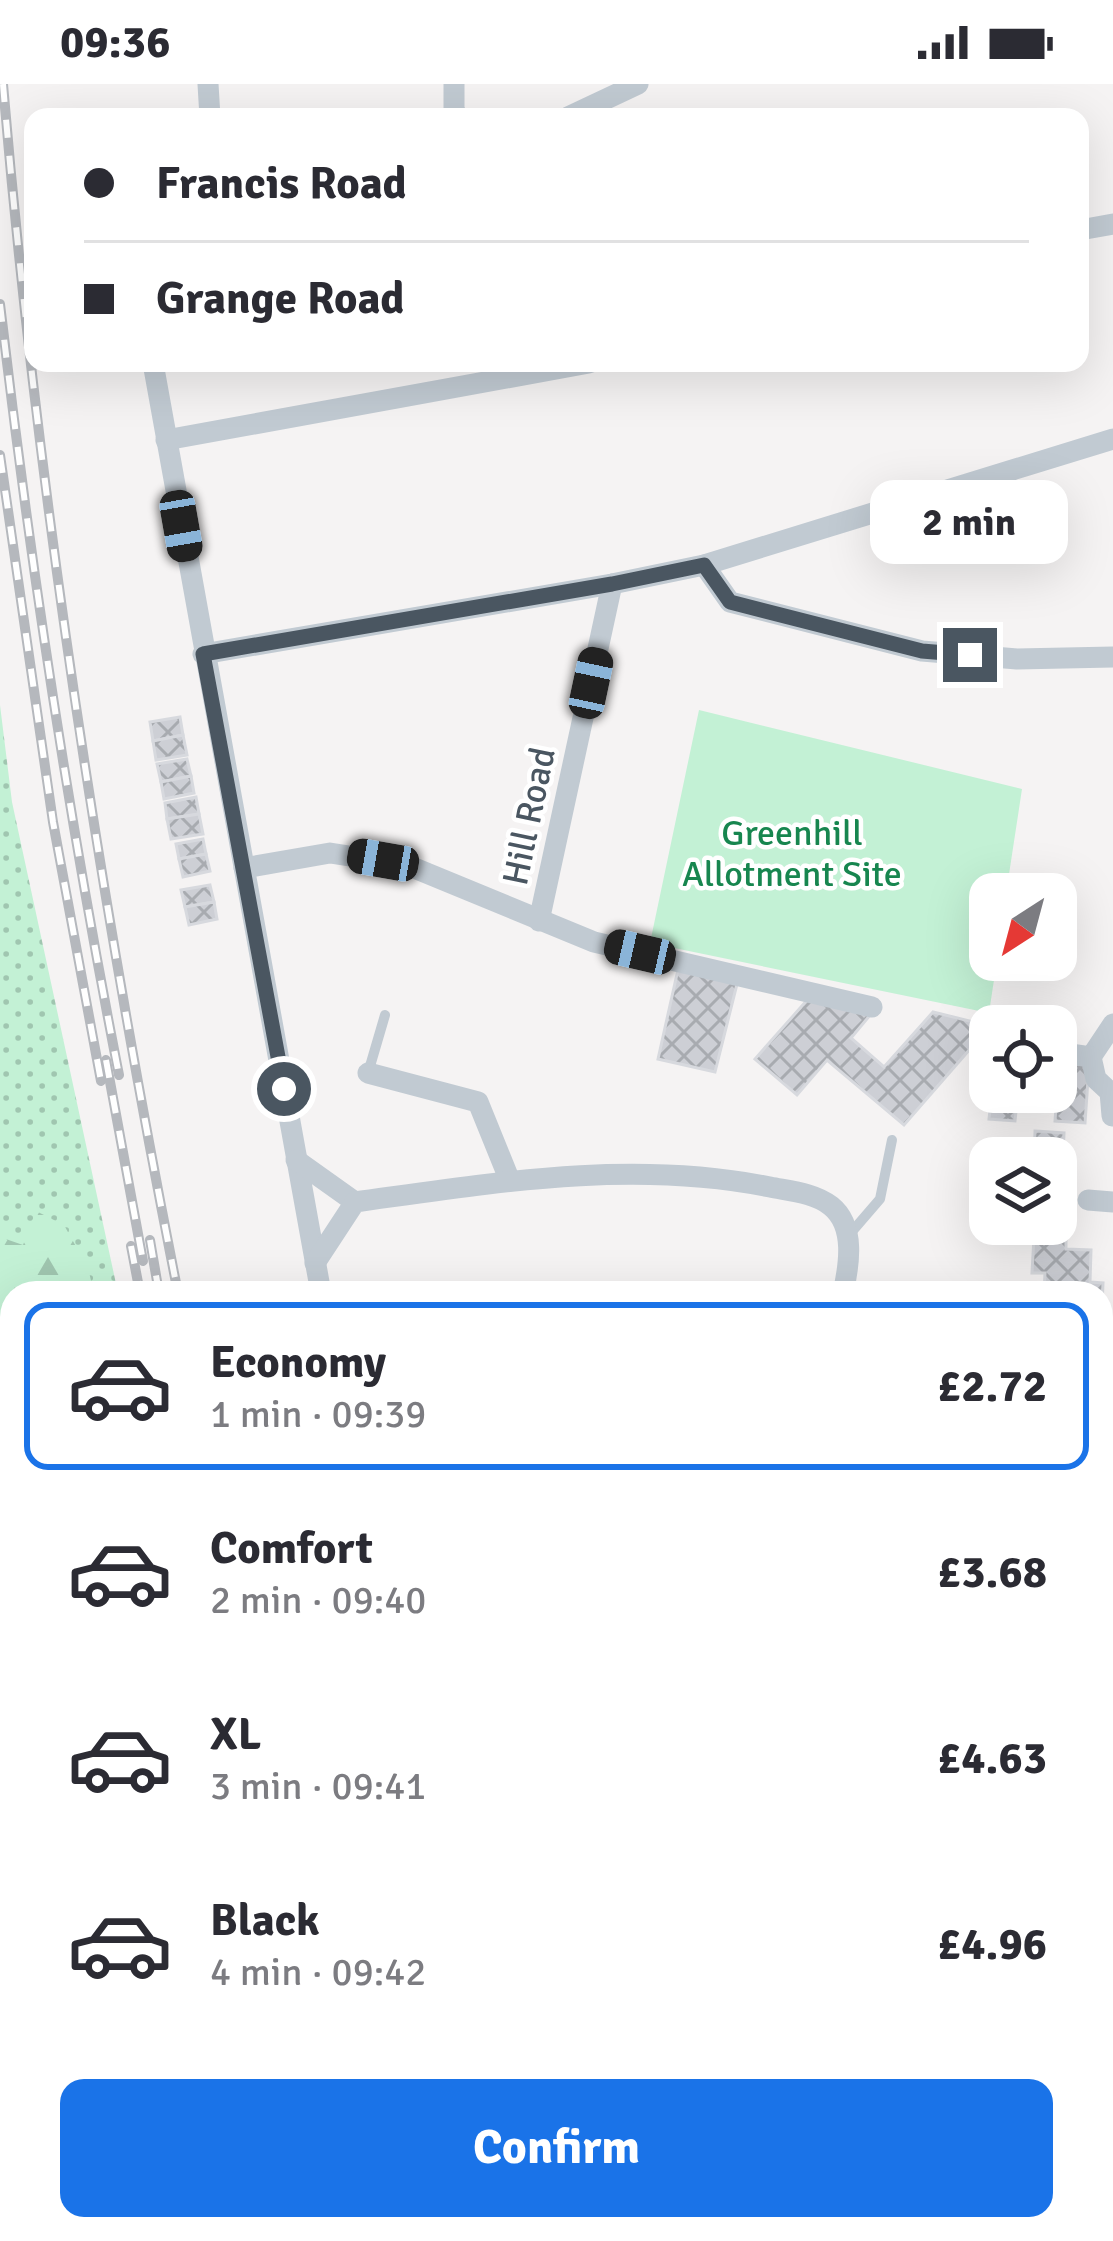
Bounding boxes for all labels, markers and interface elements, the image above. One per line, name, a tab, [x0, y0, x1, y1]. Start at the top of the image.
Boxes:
text: 09:36	[60, 15, 170, 70]
text: Francis Road	[156, 156, 407, 211]
text: Grange Road	[156, 271, 405, 326]
callout: 2 min	[871, 481, 1069, 565]
car	[157, 487, 205, 565]
text: 2 min	[922, 498, 1016, 546]
route end	[943, 628, 997, 682]
car	[566, 644, 616, 722]
street label: Hill Road	[493, 743, 566, 889]
park label: Greenhill Allotment Site	[682, 811, 902, 897]
car	[344, 836, 422, 884]
north arrow	[969, 873, 1077, 981]
map controls	[969, 873, 1077, 1245]
car	[601, 926, 679, 978]
button: locate	[969, 1005, 1077, 1113]
route start	[257, 1062, 311, 1116]
button: layers	[969, 1137, 1077, 1245]
icon: car	[66, 1332, 174, 1440]
text: Economy	[210, 1335, 386, 1390]
text: £2.72	[937, 1359, 1047, 1414]
text: 1 min · 09:39	[210, 1390, 426, 1438]
icon: car	[66, 1518, 174, 1626]
text: Comfort	[210, 1521, 373, 1576]
text: £3.68	[937, 1545, 1047, 1600]
text: 2 min · 09:40	[210, 1576, 426, 1624]
icon: car	[66, 1704, 174, 1812]
text: XL	[210, 1707, 261, 1762]
text: £4.63	[937, 1731, 1047, 1786]
text: 3 min · 09:41	[210, 1762, 426, 1810]
icon: car	[66, 1890, 174, 1998]
text: Black	[210, 1893, 320, 1948]
text: £4.96	[937, 1917, 1047, 1972]
text: 4 min · 09:42	[210, 1948, 426, 1996]
button: Confirm	[60, 2079, 1053, 2217]

